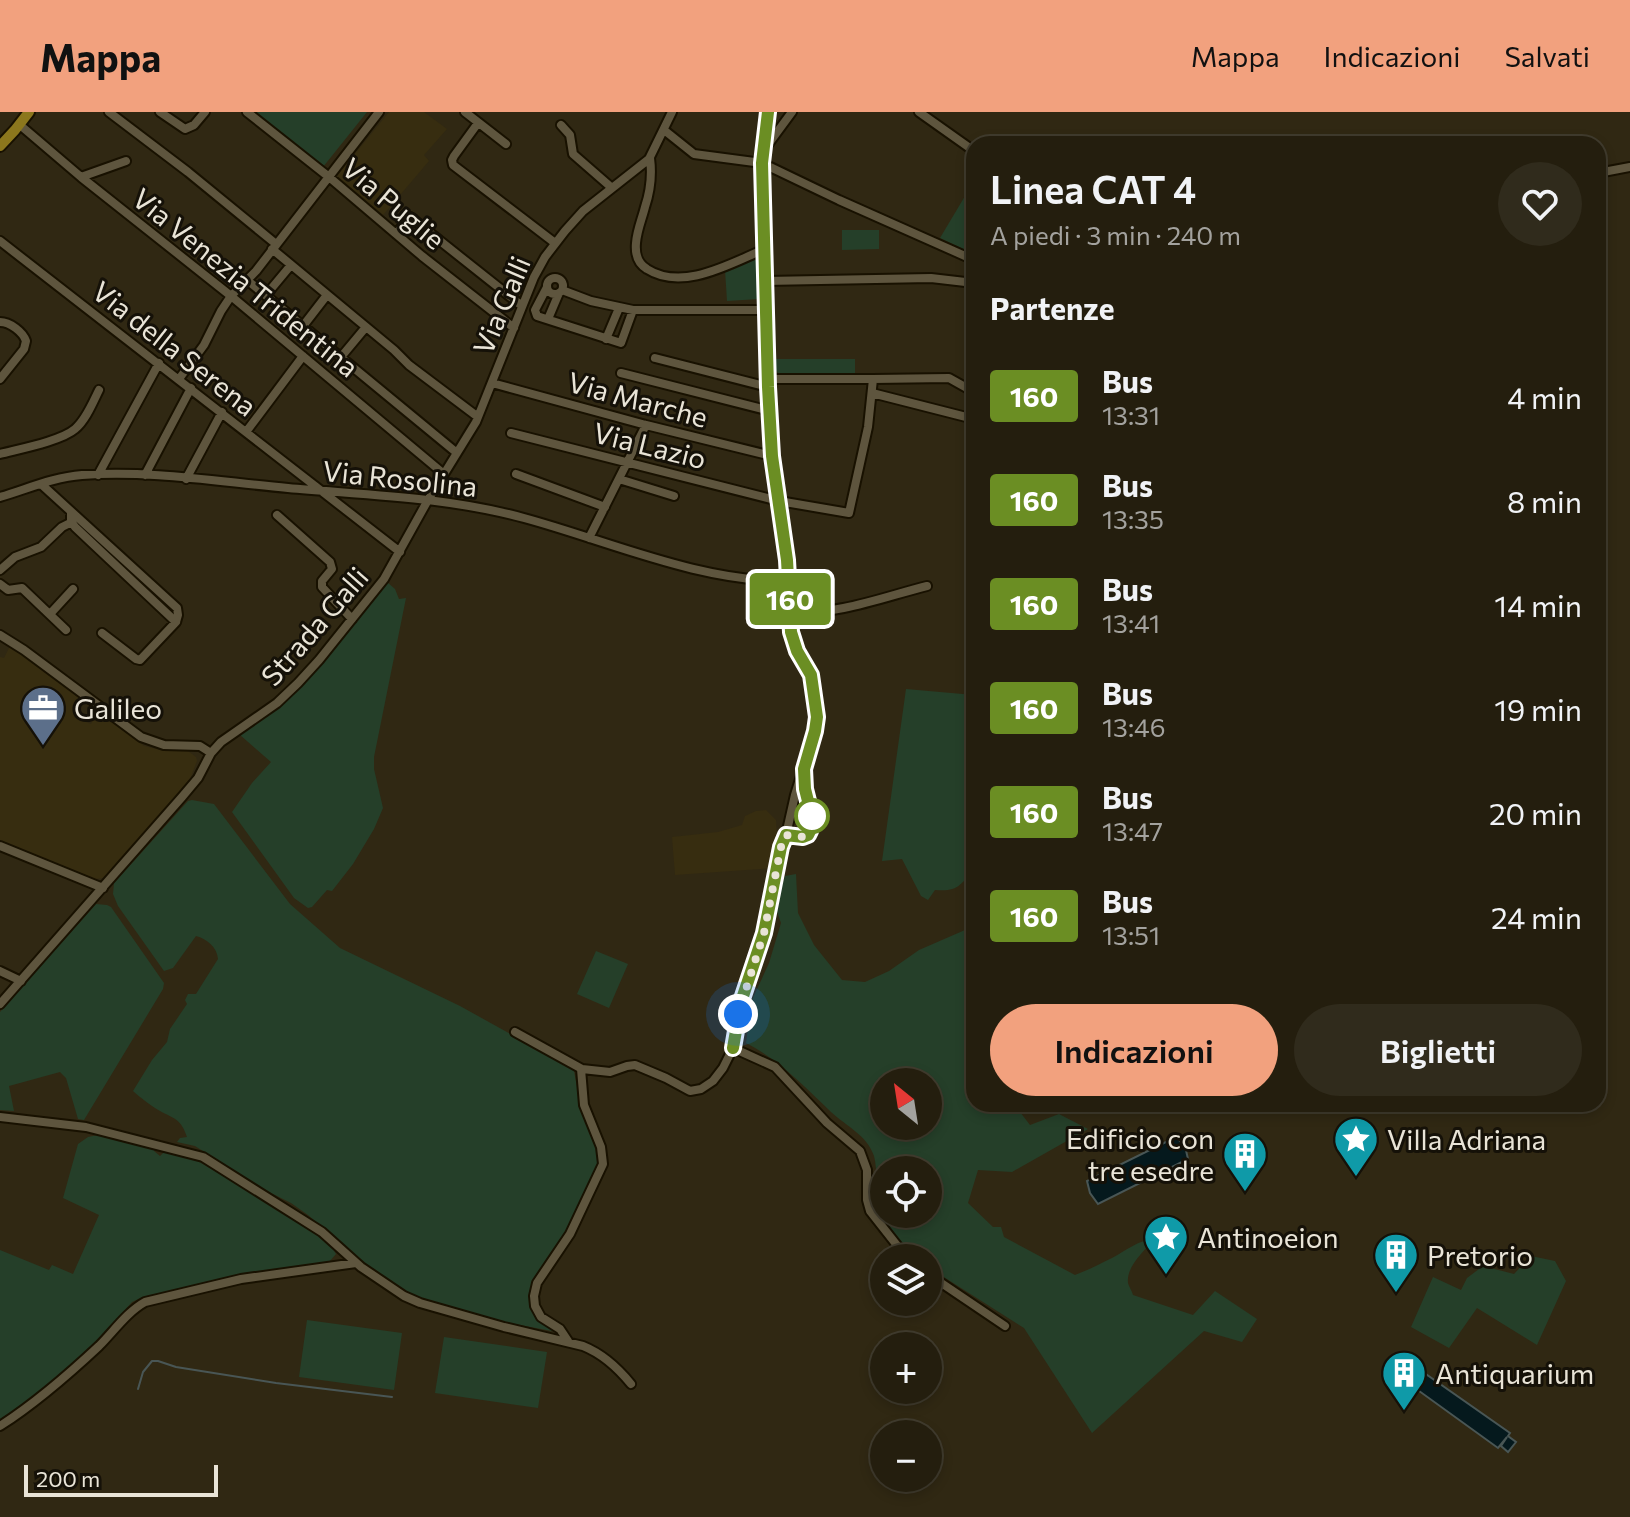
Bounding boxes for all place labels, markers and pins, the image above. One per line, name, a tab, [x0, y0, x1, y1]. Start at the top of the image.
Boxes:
office icon: Galileo	[19, 684, 67, 747]
place label: Galileo	[74, 691, 162, 725]
unlabelled marker	[795, 799, 829, 833]
place icon: Villa Adriana	[1332, 1115, 1380, 1178]
place label: Edificio con tre esedre	[1066, 1121, 1214, 1187]
place label: Villa Adriana	[1387, 1122, 1546, 1156]
building icon: Edificio con tre esedre	[1221, 1130, 1269, 1193]
place icon: Antinoeion	[1142, 1213, 1190, 1276]
place label: Antinoeion	[1197, 1220, 1339, 1254]
building icon: Pretorio	[1372, 1231, 1420, 1294]
place label: Pretorio	[1427, 1238, 1533, 1272]
building icon: Antiquarium	[1380, 1349, 1428, 1412]
place label: Antiquarium	[1435, 1356, 1594, 1390]

